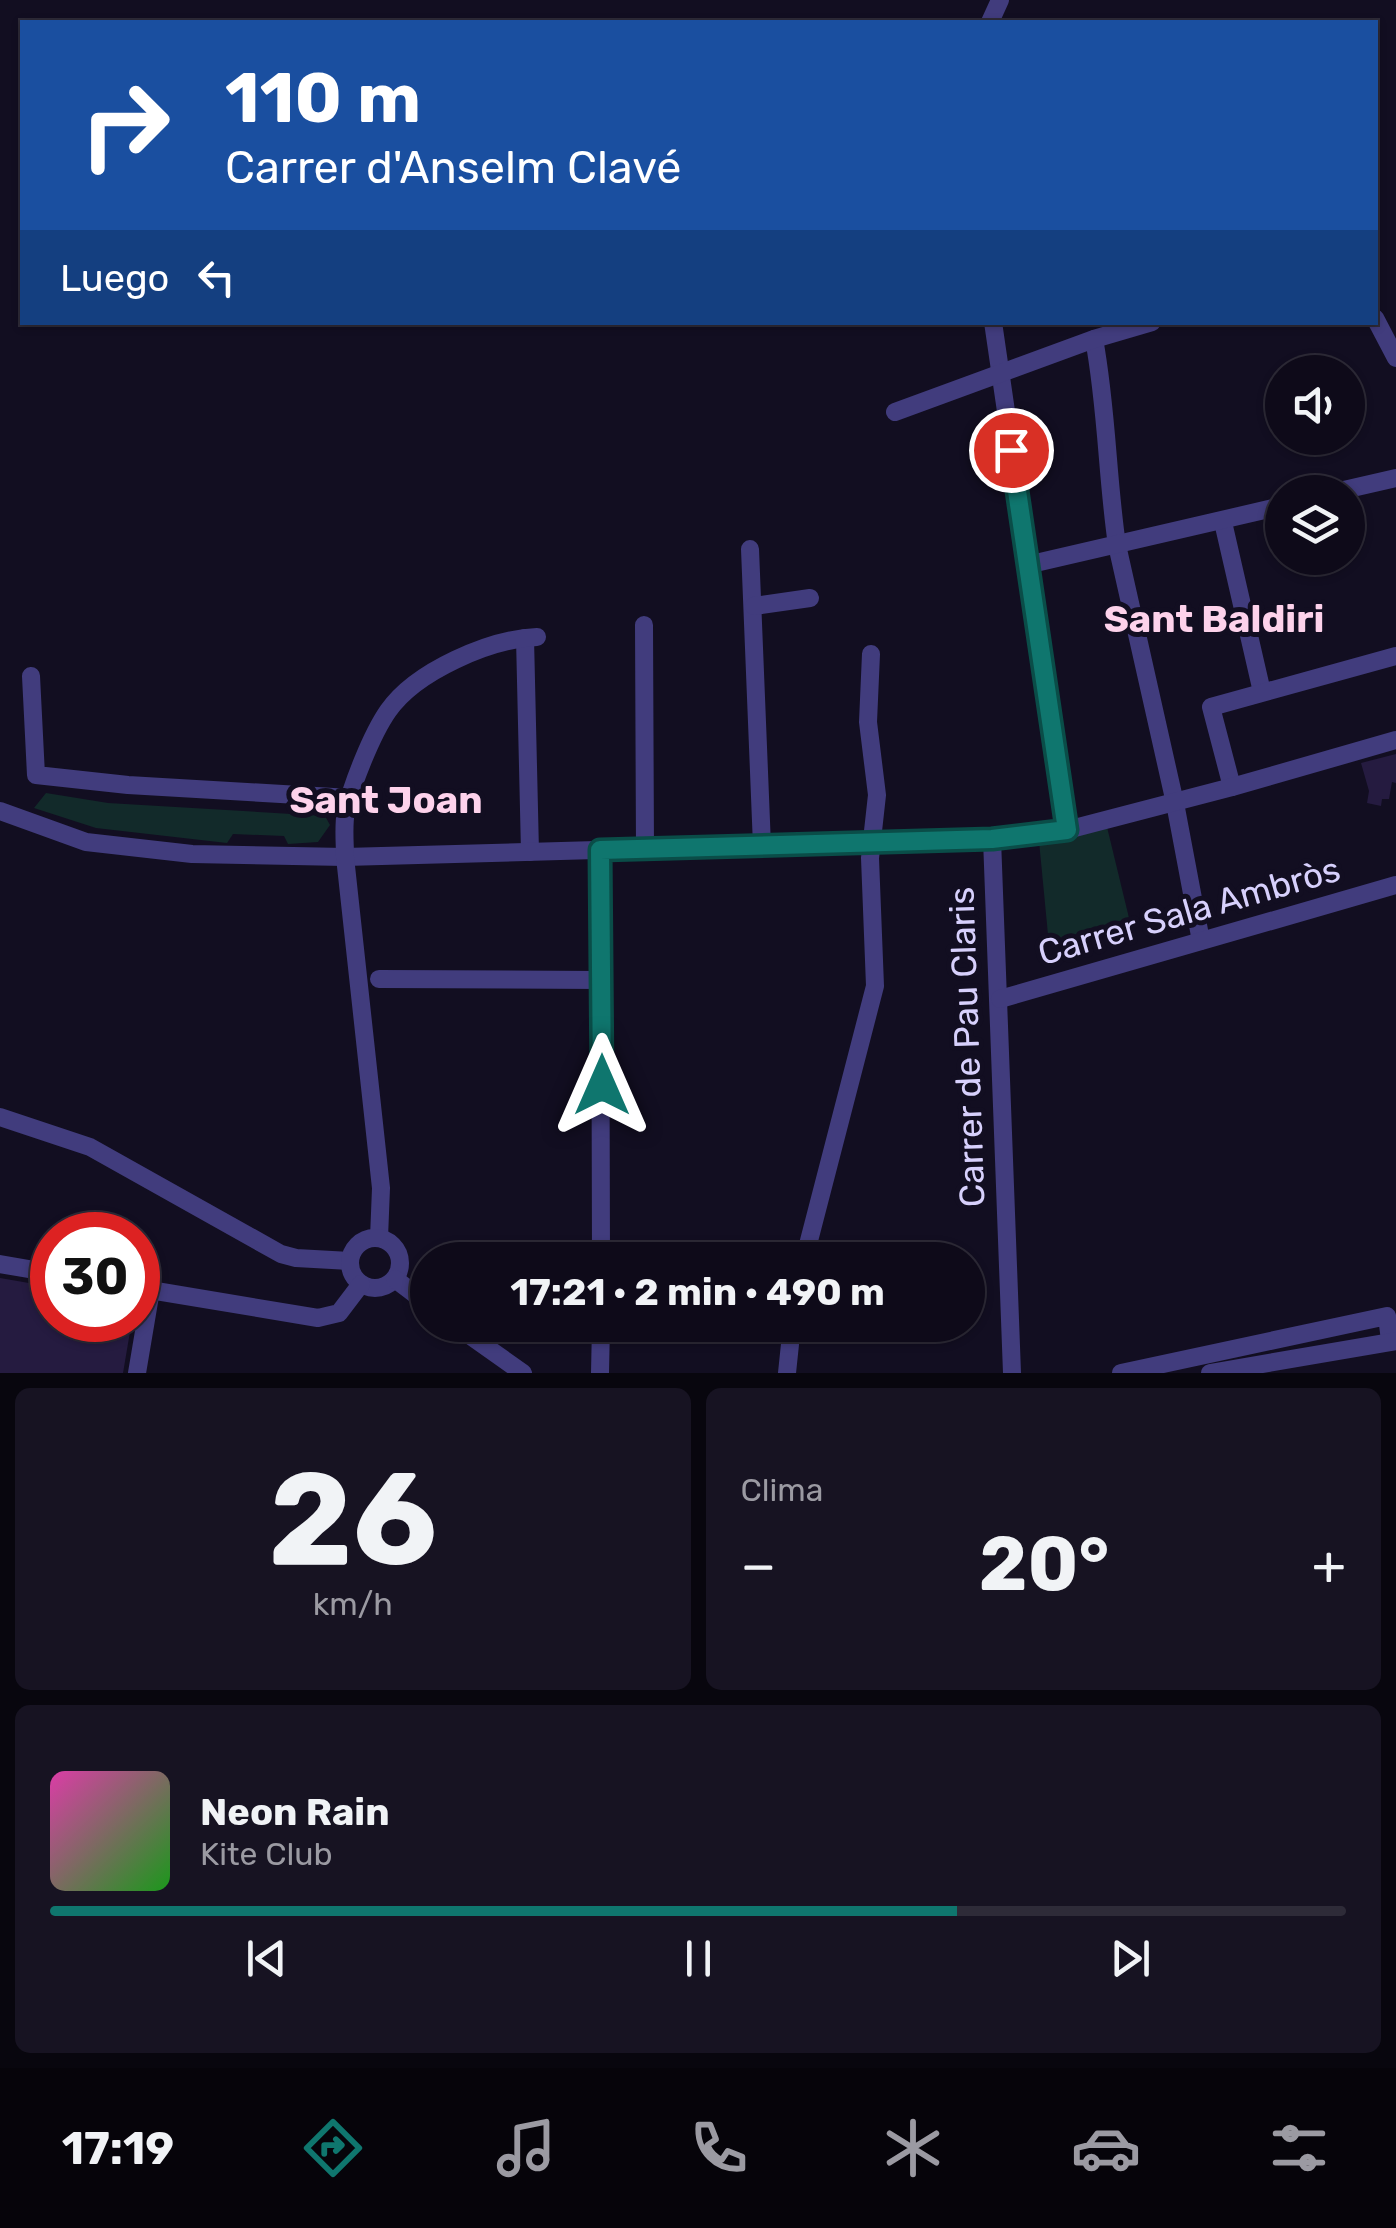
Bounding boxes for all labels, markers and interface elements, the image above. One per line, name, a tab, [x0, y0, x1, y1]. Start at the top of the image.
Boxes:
text: 110 m	[225, 57, 421, 140]
icon: right	[60, 60, 190, 190]
text: Carrer d'Anselm Clavé	[225, 141, 682, 194]
icon: left	[189, 250, 244, 305]
text: Luego	[60, 255, 169, 301]
map controls	[1265, 355, 1365, 575]
button: sound	[1265, 355, 1365, 455]
pin	[969, 408, 1054, 493]
icon: arrive	[984, 423, 1039, 478]
button: layers	[1265, 475, 1365, 575]
district label: Sant Baldiri	[1104, 596, 1324, 642]
district label: Sant Joan	[289, 777, 483, 823]
street label: Carrer Sala Ambròs	[1033, 848, 1345, 974]
street label: Carrer de Pau Claris	[940, 886, 994, 1208]
position arrow	[550, 1033, 654, 1137]
speed limit sign: 30	[30, 1212, 160, 1342]
text: 17:21 · 2 min · 490 m	[510, 1269, 885, 1315]
text: 26	[268, 1442, 437, 1597]
text: Clima	[741, 1471, 823, 1509]
text: 20°	[979, 1520, 1109, 1609]
text: −	[741, 1533, 776, 1598]
text: +	[1312, 1533, 1346, 1598]
text: km/h	[313, 1585, 393, 1623]
text: Neon Rain	[200, 1789, 390, 1835]
text: Kite Club	[200, 1835, 333, 1873]
icon: previous	[239, 1931, 294, 1986]
icon: pause	[671, 1931, 726, 1986]
icon: next	[1103, 1931, 1158, 1986]
icon: directions	[298, 2113, 368, 2183]
icon: music	[491, 2113, 561, 2183]
icon: phone	[684, 2113, 754, 2183]
icon: climate	[878, 2113, 948, 2183]
icon: car	[1071, 2113, 1141, 2183]
icon: filters	[1264, 2113, 1334, 2183]
text: 17:19	[62, 2122, 174, 2175]

